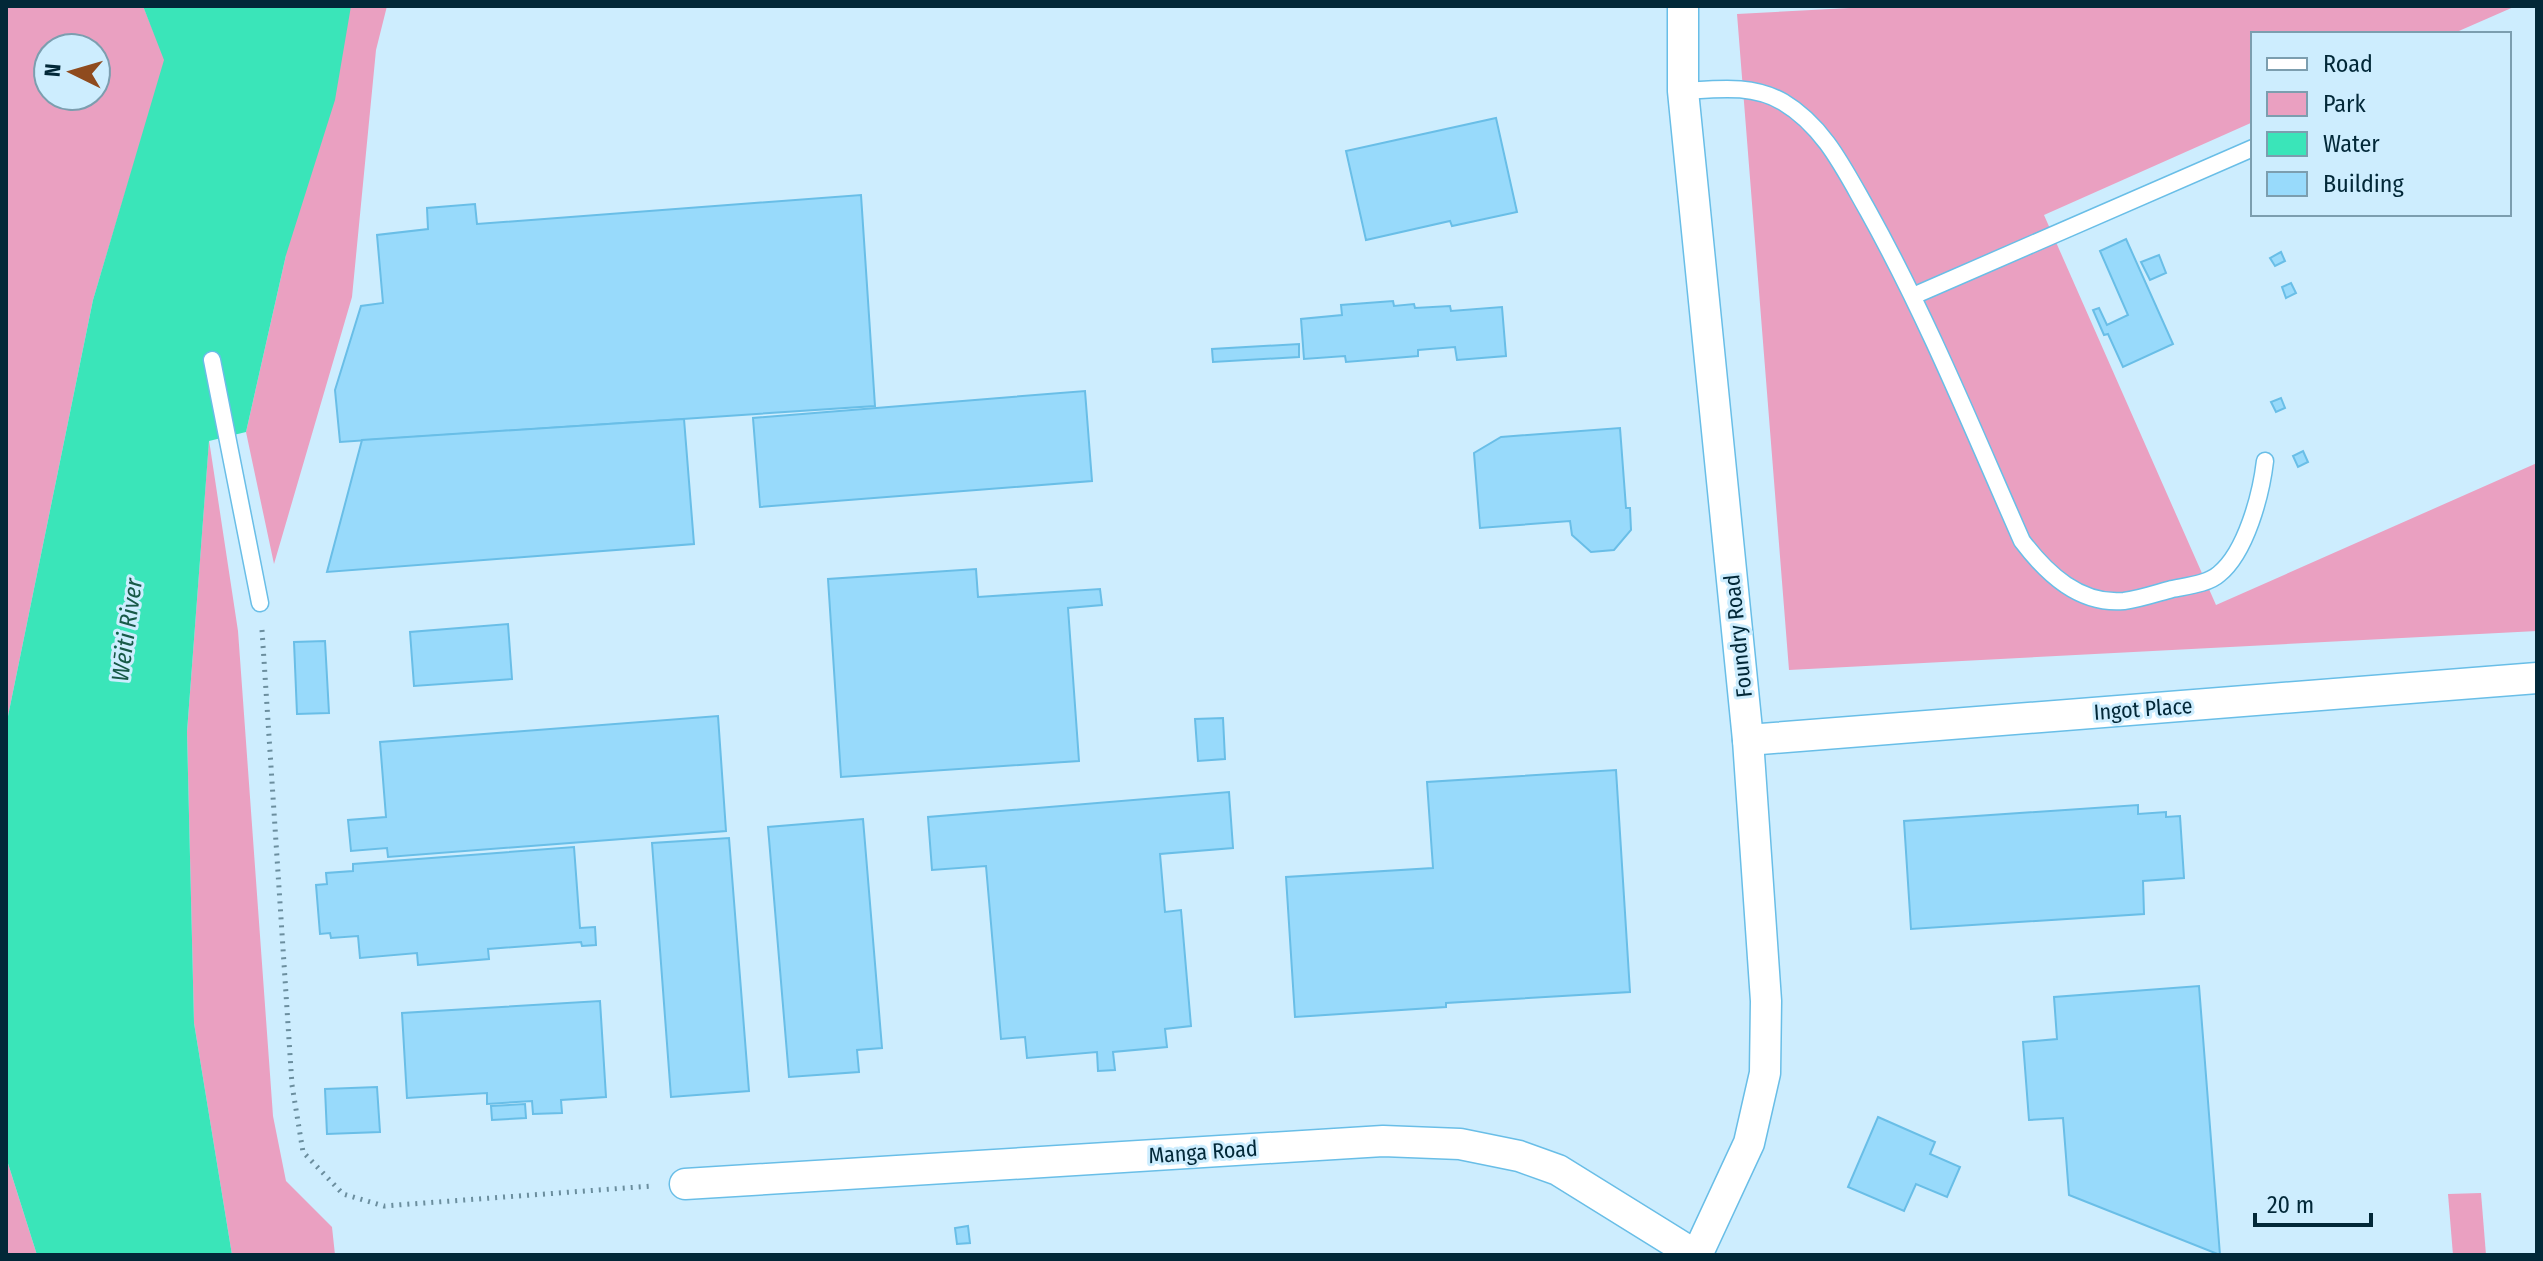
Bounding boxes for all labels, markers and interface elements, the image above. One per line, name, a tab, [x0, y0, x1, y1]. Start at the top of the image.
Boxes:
north arrow	[32, 32, 112, 112]
legend	[2251, 32, 2511, 216]
text: Road	[2323, 50, 2373, 78]
text: N	[39, 63, 67, 78]
text: Park	[2323, 90, 2366, 118]
text: Water	[2323, 130, 2380, 158]
text: Building	[2323, 170, 2405, 198]
street label: Foundry Road	[1718, 573, 1758, 699]
water label: Wēiti River	[106, 576, 148, 683]
street label: Ingot Place	[2093, 692, 2193, 726]
street label: Manga Road	[1147, 1135, 1259, 1169]
scale bar	[2255, 1177, 2371, 1227]
text: 20 m	[2267, 1191, 2314, 1219]

